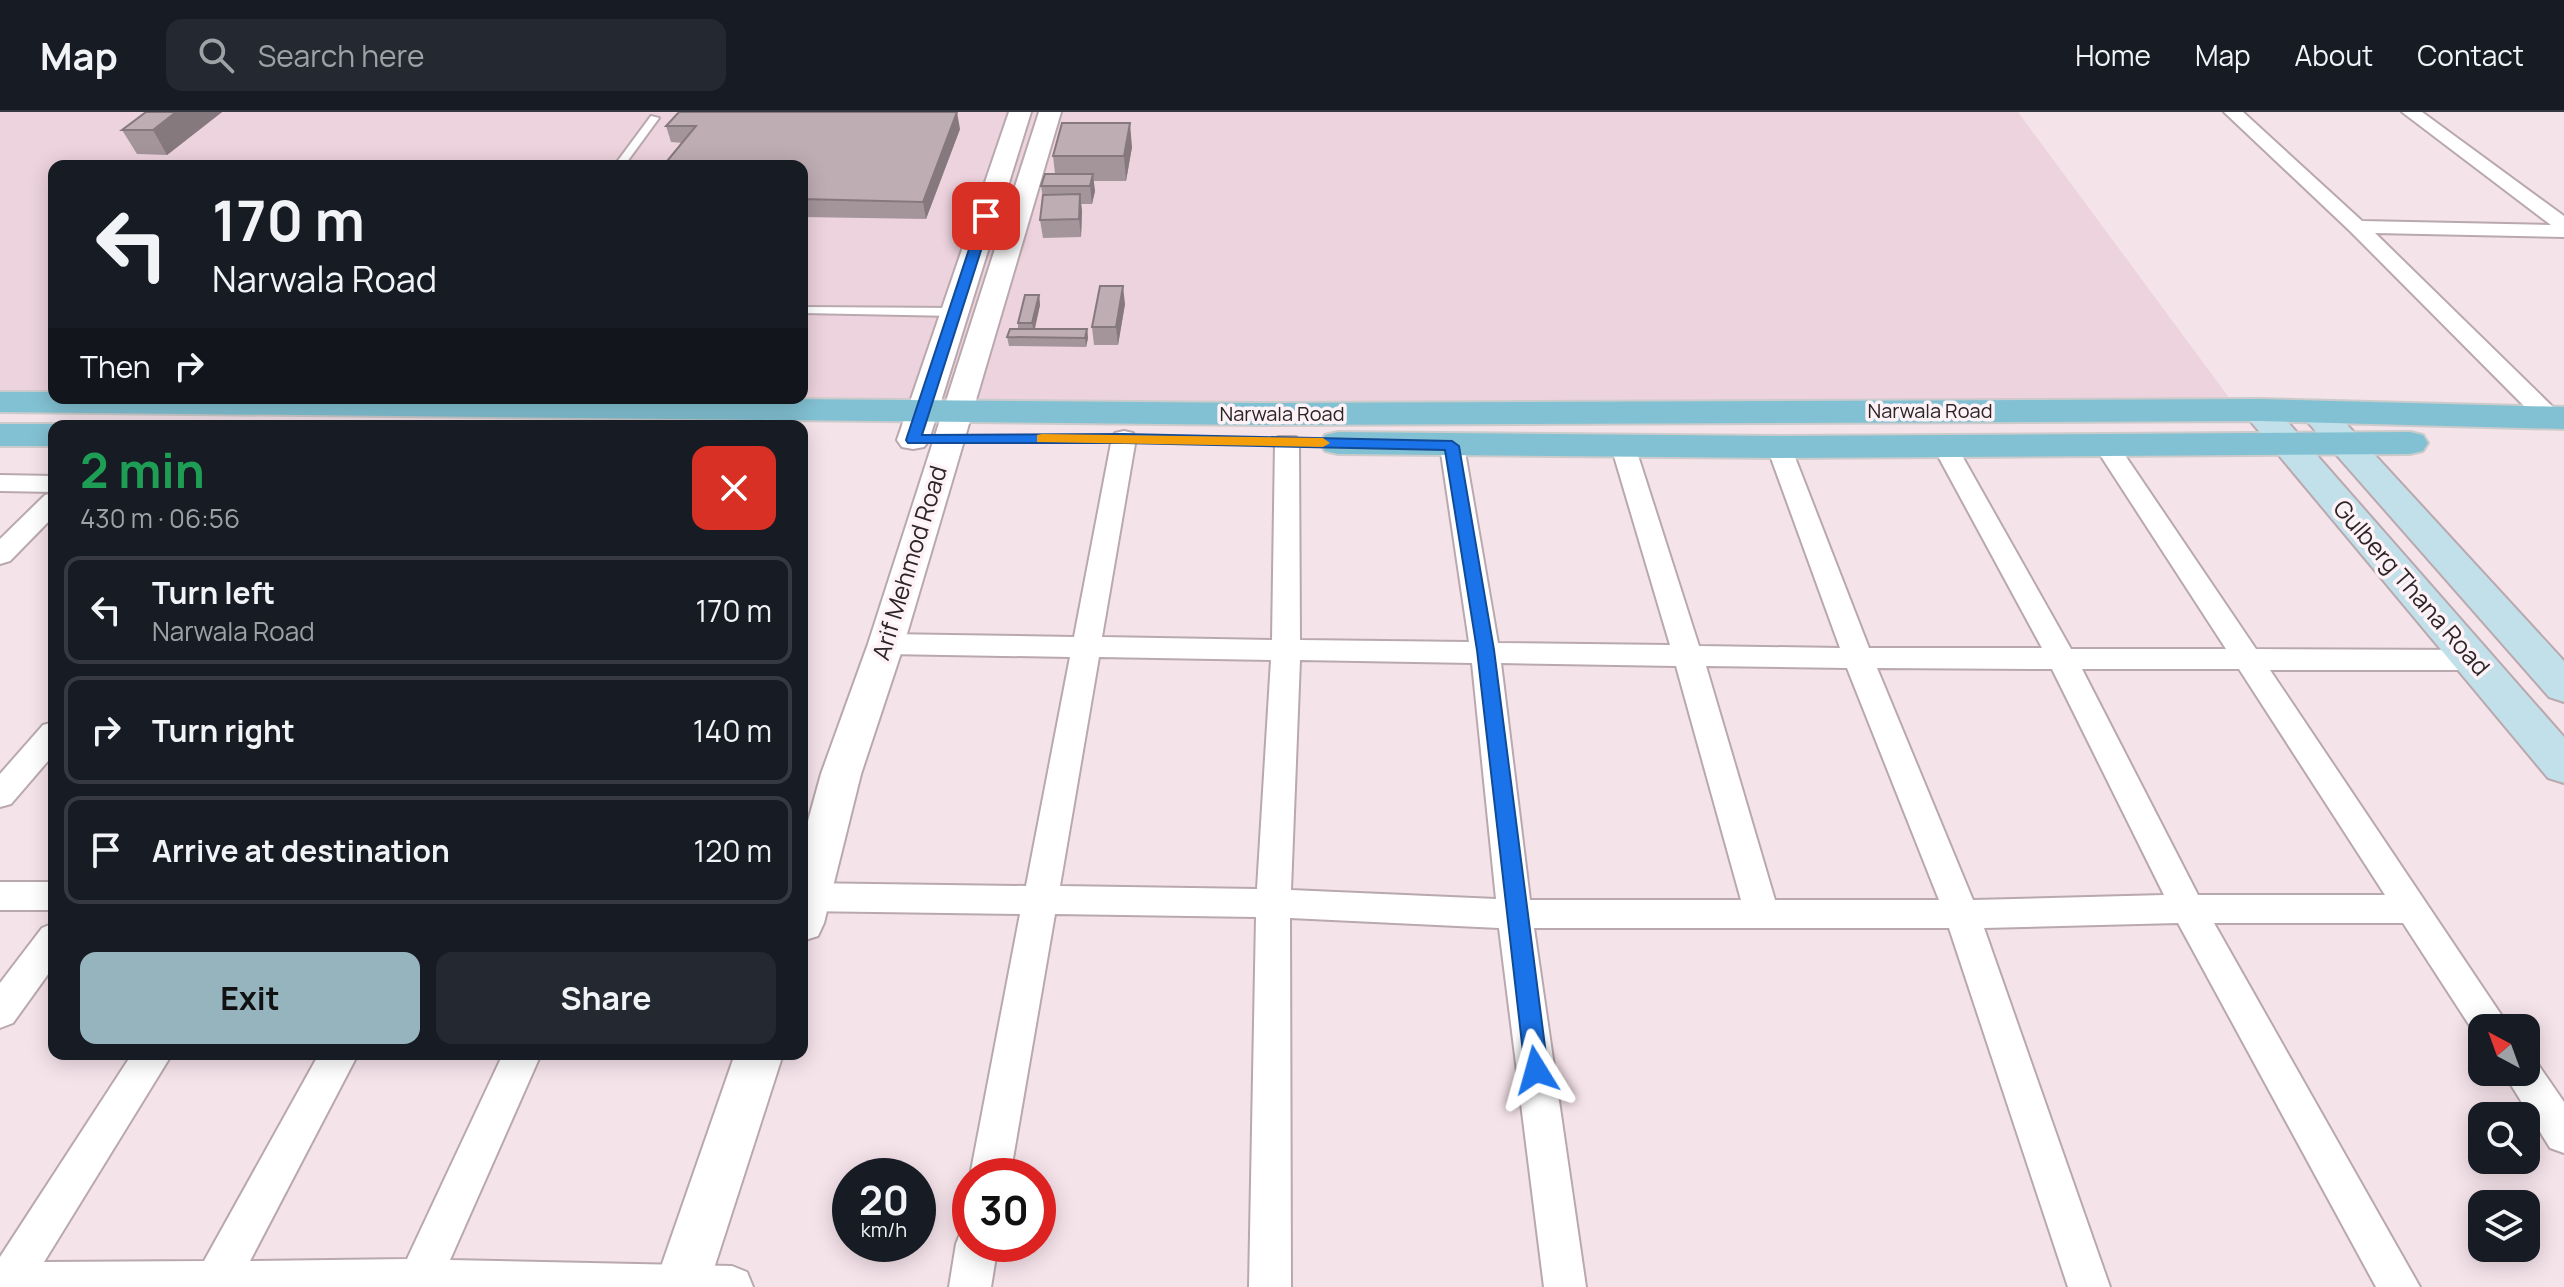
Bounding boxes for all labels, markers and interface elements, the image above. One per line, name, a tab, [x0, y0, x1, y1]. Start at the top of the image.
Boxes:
search box	[166, 19, 726, 91]
text: Map	[40, 29, 118, 81]
icon: search	[194, 33, 238, 77]
text: Search here	[258, 35, 425, 76]
text: Home	[2075, 36, 2151, 74]
text: Map	[2195, 36, 2251, 74]
text: About	[2295, 36, 2373, 74]
text: Contact	[2417, 36, 2524, 74]
text: 170 m	[212, 181, 365, 258]
pin	[952, 182, 1020, 250]
icon: left	[80, 192, 184, 296]
icon: arrive	[964, 194, 1008, 238]
text: Narwala Road	[212, 254, 437, 303]
icon: right	[167, 344, 211, 388]
text: Then	[80, 346, 151, 387]
street label: Narwala Road	[1867, 397, 1993, 424]
street label: Narwala Road	[1219, 400, 1345, 427]
text: 2 min	[80, 437, 205, 502]
button: close	[692, 446, 776, 530]
street label: Arif Mehmod Road	[863, 461, 954, 664]
street label: Gulberg Thana Road	[2326, 492, 2498, 682]
text: 430 m · 06:56	[80, 500, 240, 536]
text: Turn left	[152, 572, 275, 613]
icon: left	[84, 588, 128, 632]
text: 170 m	[695, 590, 772, 631]
text: Narwala Road	[152, 613, 315, 649]
icon: right	[84, 708, 128, 752]
text: Turn right	[152, 710, 295, 751]
text: 140 m	[693, 710, 772, 751]
icon: arrive	[84, 828, 128, 872]
text: Arrive at destination	[152, 830, 450, 871]
text: 120 m	[693, 830, 772, 871]
button: Exit	[80, 952, 420, 1044]
button: Share	[436, 952, 776, 1044]
north arrow	[2468, 1014, 2540, 1086]
map controls	[2468, 1014, 2540, 1262]
position arrow	[1494, 1028, 1578, 1112]
button: search	[2468, 1102, 2540, 1174]
speed limit sign: 30	[952, 1158, 1056, 1262]
text: 20	[859, 1172, 909, 1227]
button: layers	[2468, 1190, 2540, 1262]
text: km/h	[861, 1216, 907, 1243]

